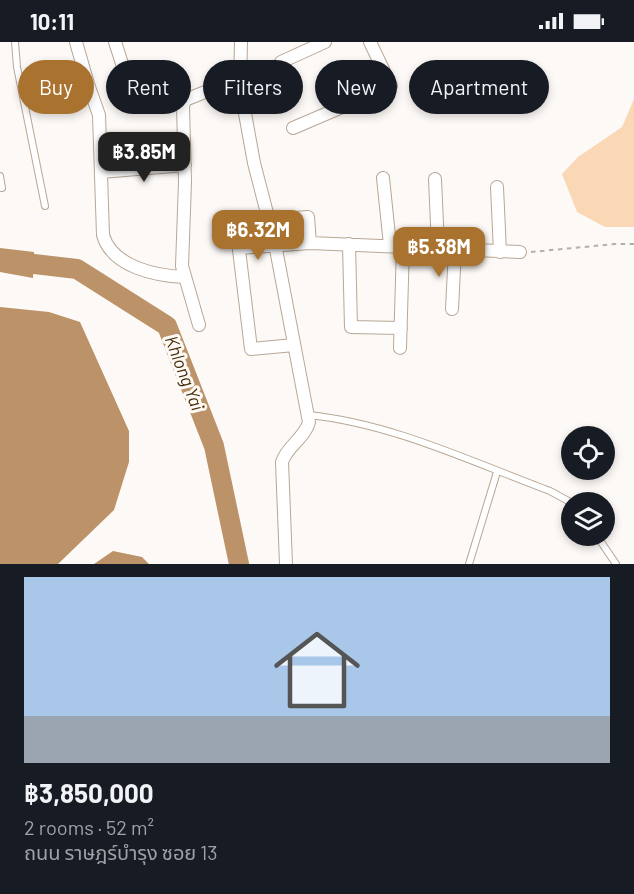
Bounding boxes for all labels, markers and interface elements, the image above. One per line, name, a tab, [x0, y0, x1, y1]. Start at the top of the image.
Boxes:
text: 10:11	[30, 8, 74, 34]
chip: Buy	[18, 60, 94, 114]
chip: Rent	[106, 60, 191, 114]
chip: Filters	[203, 60, 303, 114]
chip: New	[315, 60, 397, 114]
chip: Apartment	[409, 60, 549, 114]
pin: ฿3.85M	[95, 132, 193, 183]
text: ฿3.85M	[112, 139, 176, 163]
pin: ฿6.32M	[209, 210, 307, 261]
text: ฿6.32M	[226, 217, 290, 241]
pin: ฿5.38M	[390, 227, 488, 278]
text: ฿5.38M	[407, 234, 471, 258]
water label: Khlong Yai	[161, 332, 210, 414]
map controls	[561, 426, 615, 546]
button: locate	[561, 426, 615, 480]
button: layers	[561, 492, 615, 546]
icon: home	[263, 616, 371, 724]
text: ฿3,850,000	[24, 777, 154, 808]
text: 2 rooms · 52 m²	[24, 815, 154, 839]
text: ถนน ราษฎร์บำรุง ซอย 13	[24, 840, 218, 864]

